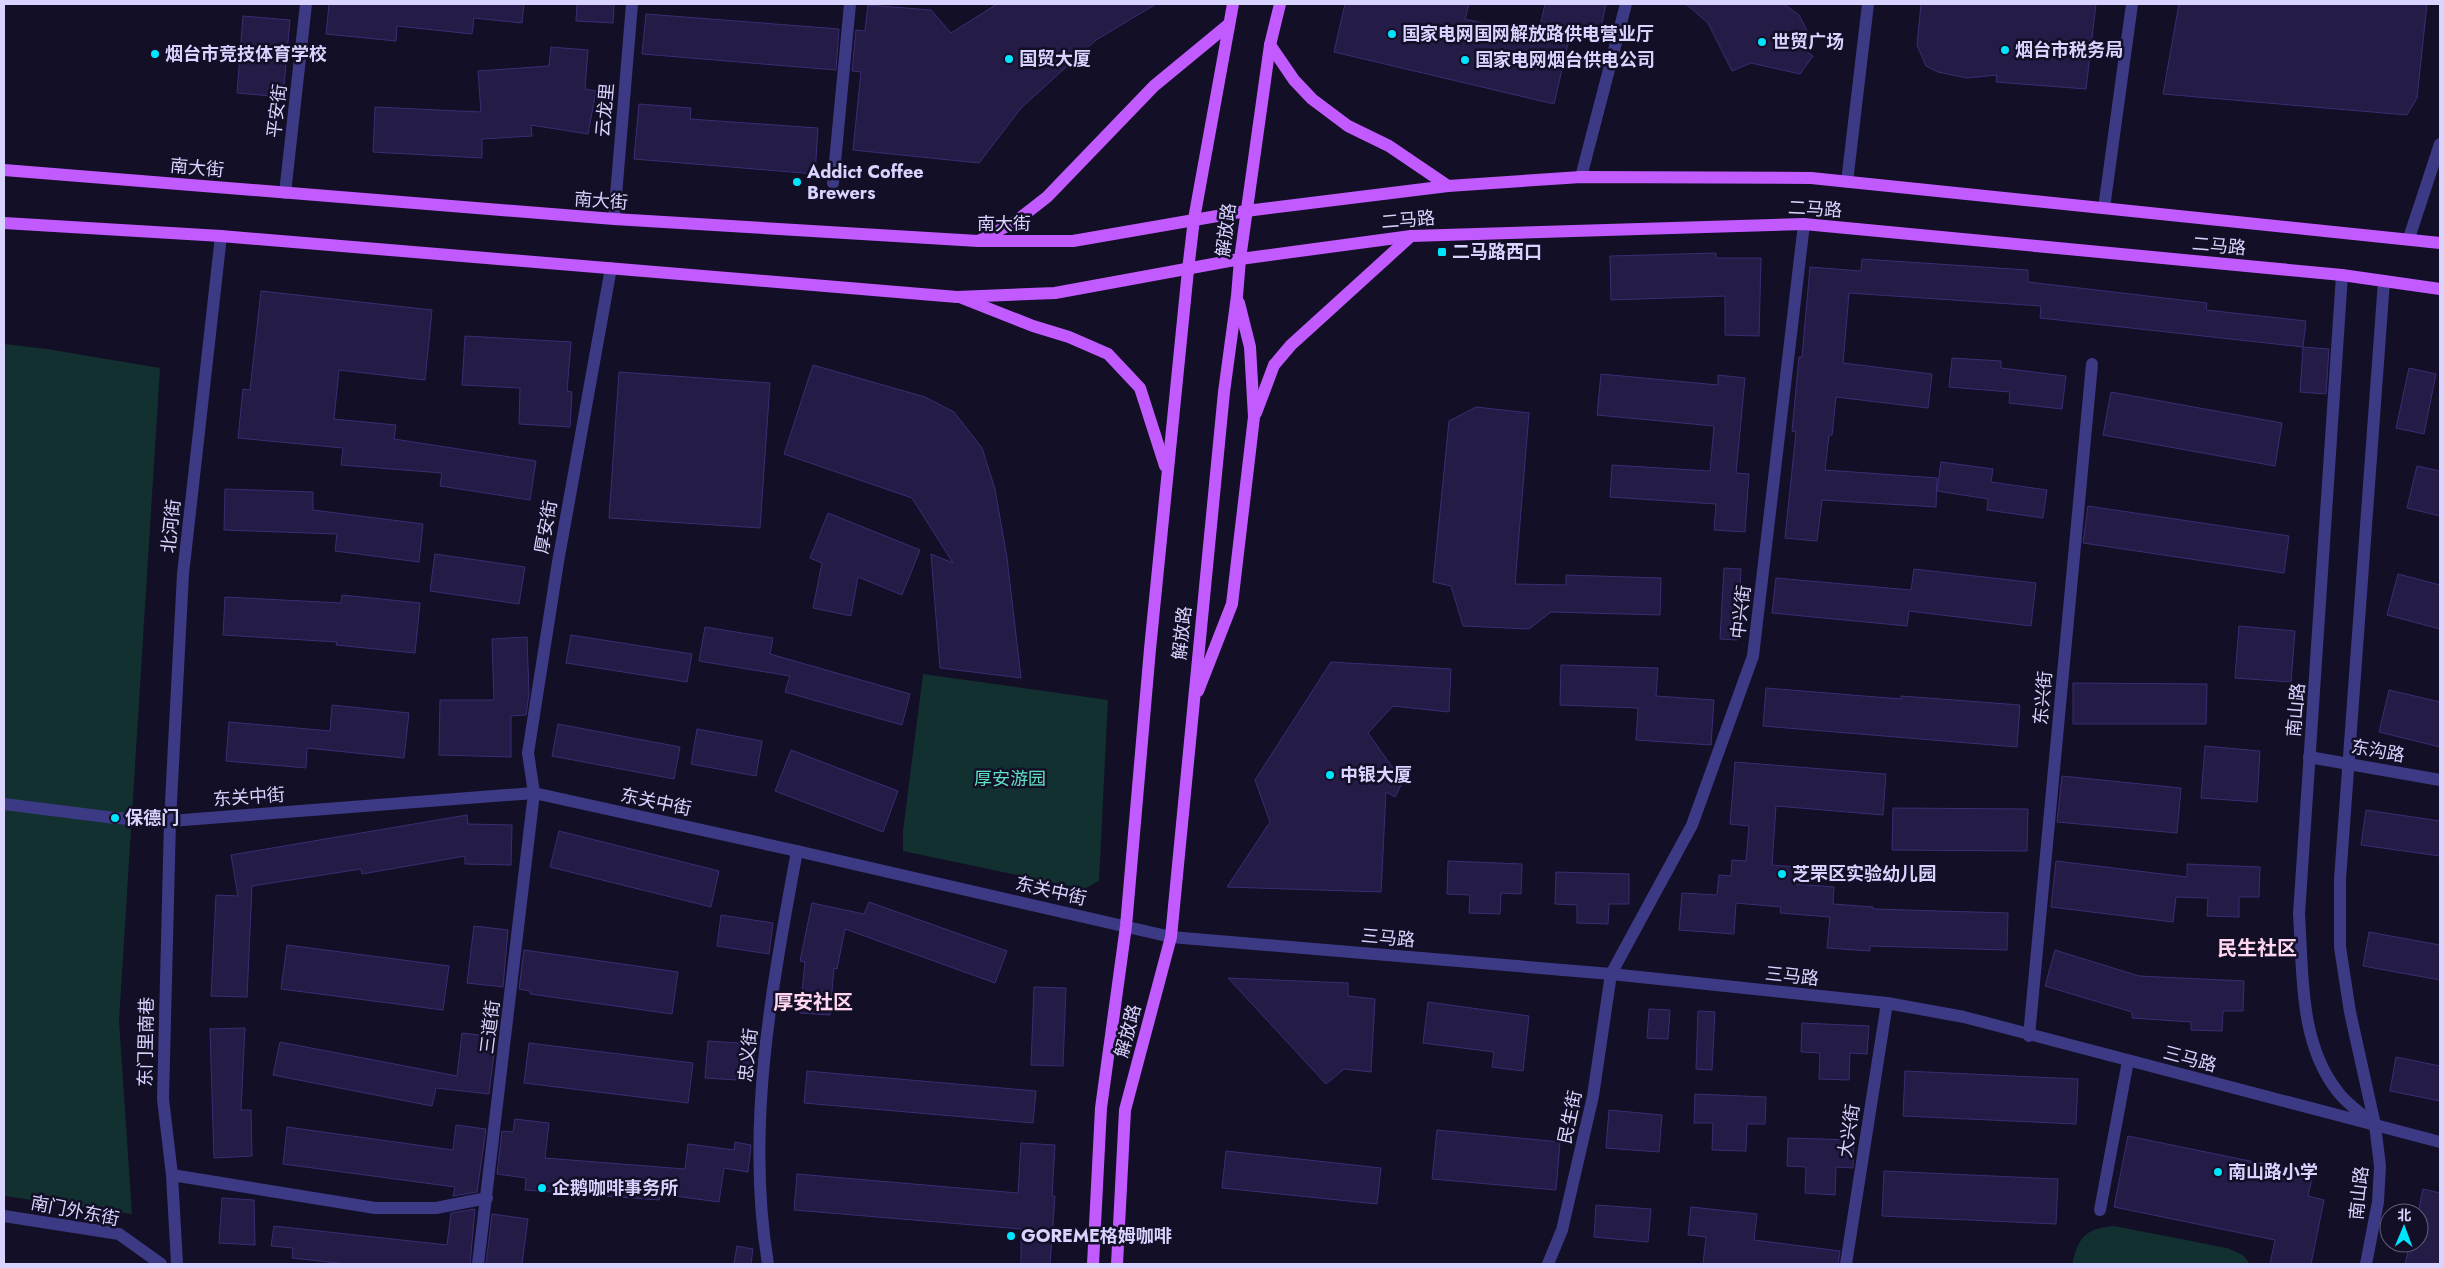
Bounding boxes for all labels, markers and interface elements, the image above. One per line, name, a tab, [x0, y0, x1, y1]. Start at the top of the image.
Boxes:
place label: 国家电网国网解放路供电营业厅	[1402, 21, 1654, 47]
marker: 国家电网国网解放路供电营业厅	[1386, 28, 1398, 40]
place label: 世贸广场	[1772, 29, 1844, 55]
marker: 世贸广场	[1756, 36, 1768, 48]
place label: 烟台市税务局	[2015, 37, 2123, 63]
place label: 烟台市竞技体育学校	[165, 41, 327, 67]
marker: 烟台市税务局	[1999, 44, 2011, 56]
place label: 国贸大厦	[1019, 46, 1091, 72]
place label: 国家电网烟台供电公司	[1475, 47, 1655, 73]
marker: 烟台市竞技体育学校	[149, 48, 161, 60]
marker: 国贸大厦	[1003, 53, 1015, 65]
marker: 国家电网烟台供电公司	[1459, 54, 1471, 66]
street label: 云龙里	[590, 82, 620, 138]
street label: 平安街	[261, 83, 293, 139]
street label: 南大街	[169, 153, 225, 183]
place label: Addict Coffee Brewers	[806, 159, 924, 206]
marker: Addict Coffee Brewers	[791, 176, 803, 188]
street label: 南大街	[573, 186, 629, 216]
street label: 二马路	[1787, 195, 1843, 223]
street label: 解放路	[1210, 202, 1242, 258]
street label: 二马路	[1380, 205, 1436, 235]
street label: 南大街	[977, 211, 1031, 237]
street label: 二马路	[2191, 231, 2247, 261]
place label: 二马路西口	[1452, 239, 1542, 265]
marker: 二马路西口	[1436, 246, 1448, 258]
street label: 北河街	[155, 498, 187, 554]
street label: 厚安街	[529, 498, 563, 556]
street label: 中兴街	[1725, 584, 1757, 640]
street label: 解放路	[1166, 605, 1198, 661]
street label: 东兴街	[2028, 670, 2058, 726]
street label: 南山路	[2281, 682, 2311, 738]
street label: 东沟路	[2349, 734, 2407, 768]
place label: 中银大厦	[1340, 762, 1412, 788]
park label: 厚安游园	[974, 766, 1046, 792]
marker: 中银大厦	[1324, 769, 1336, 781]
street label: 东关中街	[212, 782, 286, 812]
street label: 东关中街	[618, 782, 694, 822]
place label: 保德门	[125, 805, 179, 831]
marker: 保德门	[109, 812, 121, 824]
place label: 芝罘区实验幼儿园	[1792, 861, 1936, 887]
marker: 芝罘区实验幼儿园	[1776, 868, 1788, 880]
street label: 东关中街	[1013, 870, 1089, 912]
street label: 三马路	[1360, 923, 1416, 953]
district label: 民生社区	[2217, 934, 2297, 963]
street label: 三马路	[1764, 960, 1820, 992]
district label: 厚安社区	[773, 988, 853, 1017]
street label: 东门里南巷	[132, 997, 160, 1087]
street label: 三道街	[474, 999, 506, 1055]
street label: 解放路	[1108, 1002, 1148, 1060]
street label: 忠义街	[732, 1027, 764, 1083]
street label: 三马路	[2161, 1039, 2219, 1079]
street label: 民生街	[1552, 1088, 1588, 1146]
street label: 大兴街	[1832, 1102, 1866, 1160]
place label: 南山路小学	[2228, 1159, 2318, 1185]
street label: 南山路	[2343, 1165, 2375, 1221]
marker: 南山路小学	[2212, 1166, 2224, 1178]
place label: 企鹅咖啡事务所	[552, 1175, 678, 1201]
marker: 企鹅咖啡事务所	[536, 1182, 548, 1194]
street label: 南门外东街	[28, 1190, 122, 1232]
north arrow	[2379, 1203, 2429, 1253]
text: 北	[2397, 1205, 2411, 1225]
place label: GOREME格姆咖啡	[1021, 1223, 1172, 1249]
marker: GOREME格姆咖啡	[1005, 1230, 1017, 1242]

